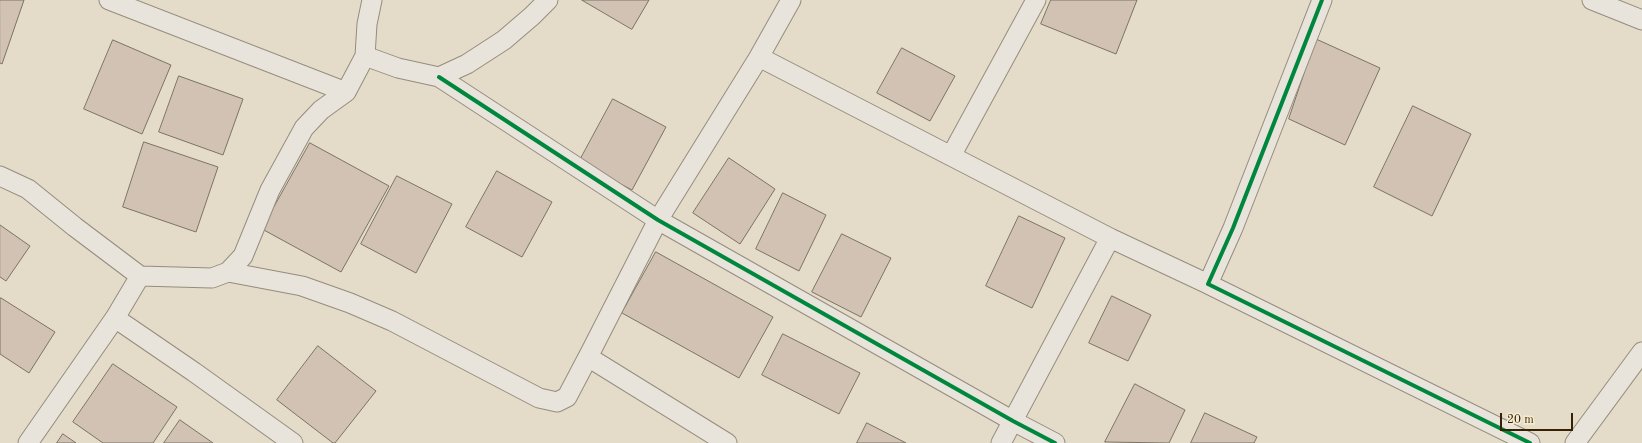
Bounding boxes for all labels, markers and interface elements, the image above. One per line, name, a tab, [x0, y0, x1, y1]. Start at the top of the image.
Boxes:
scale bar	[1502, 405, 1575, 431]
text: 20 m	[1507, 414, 1534, 426]

